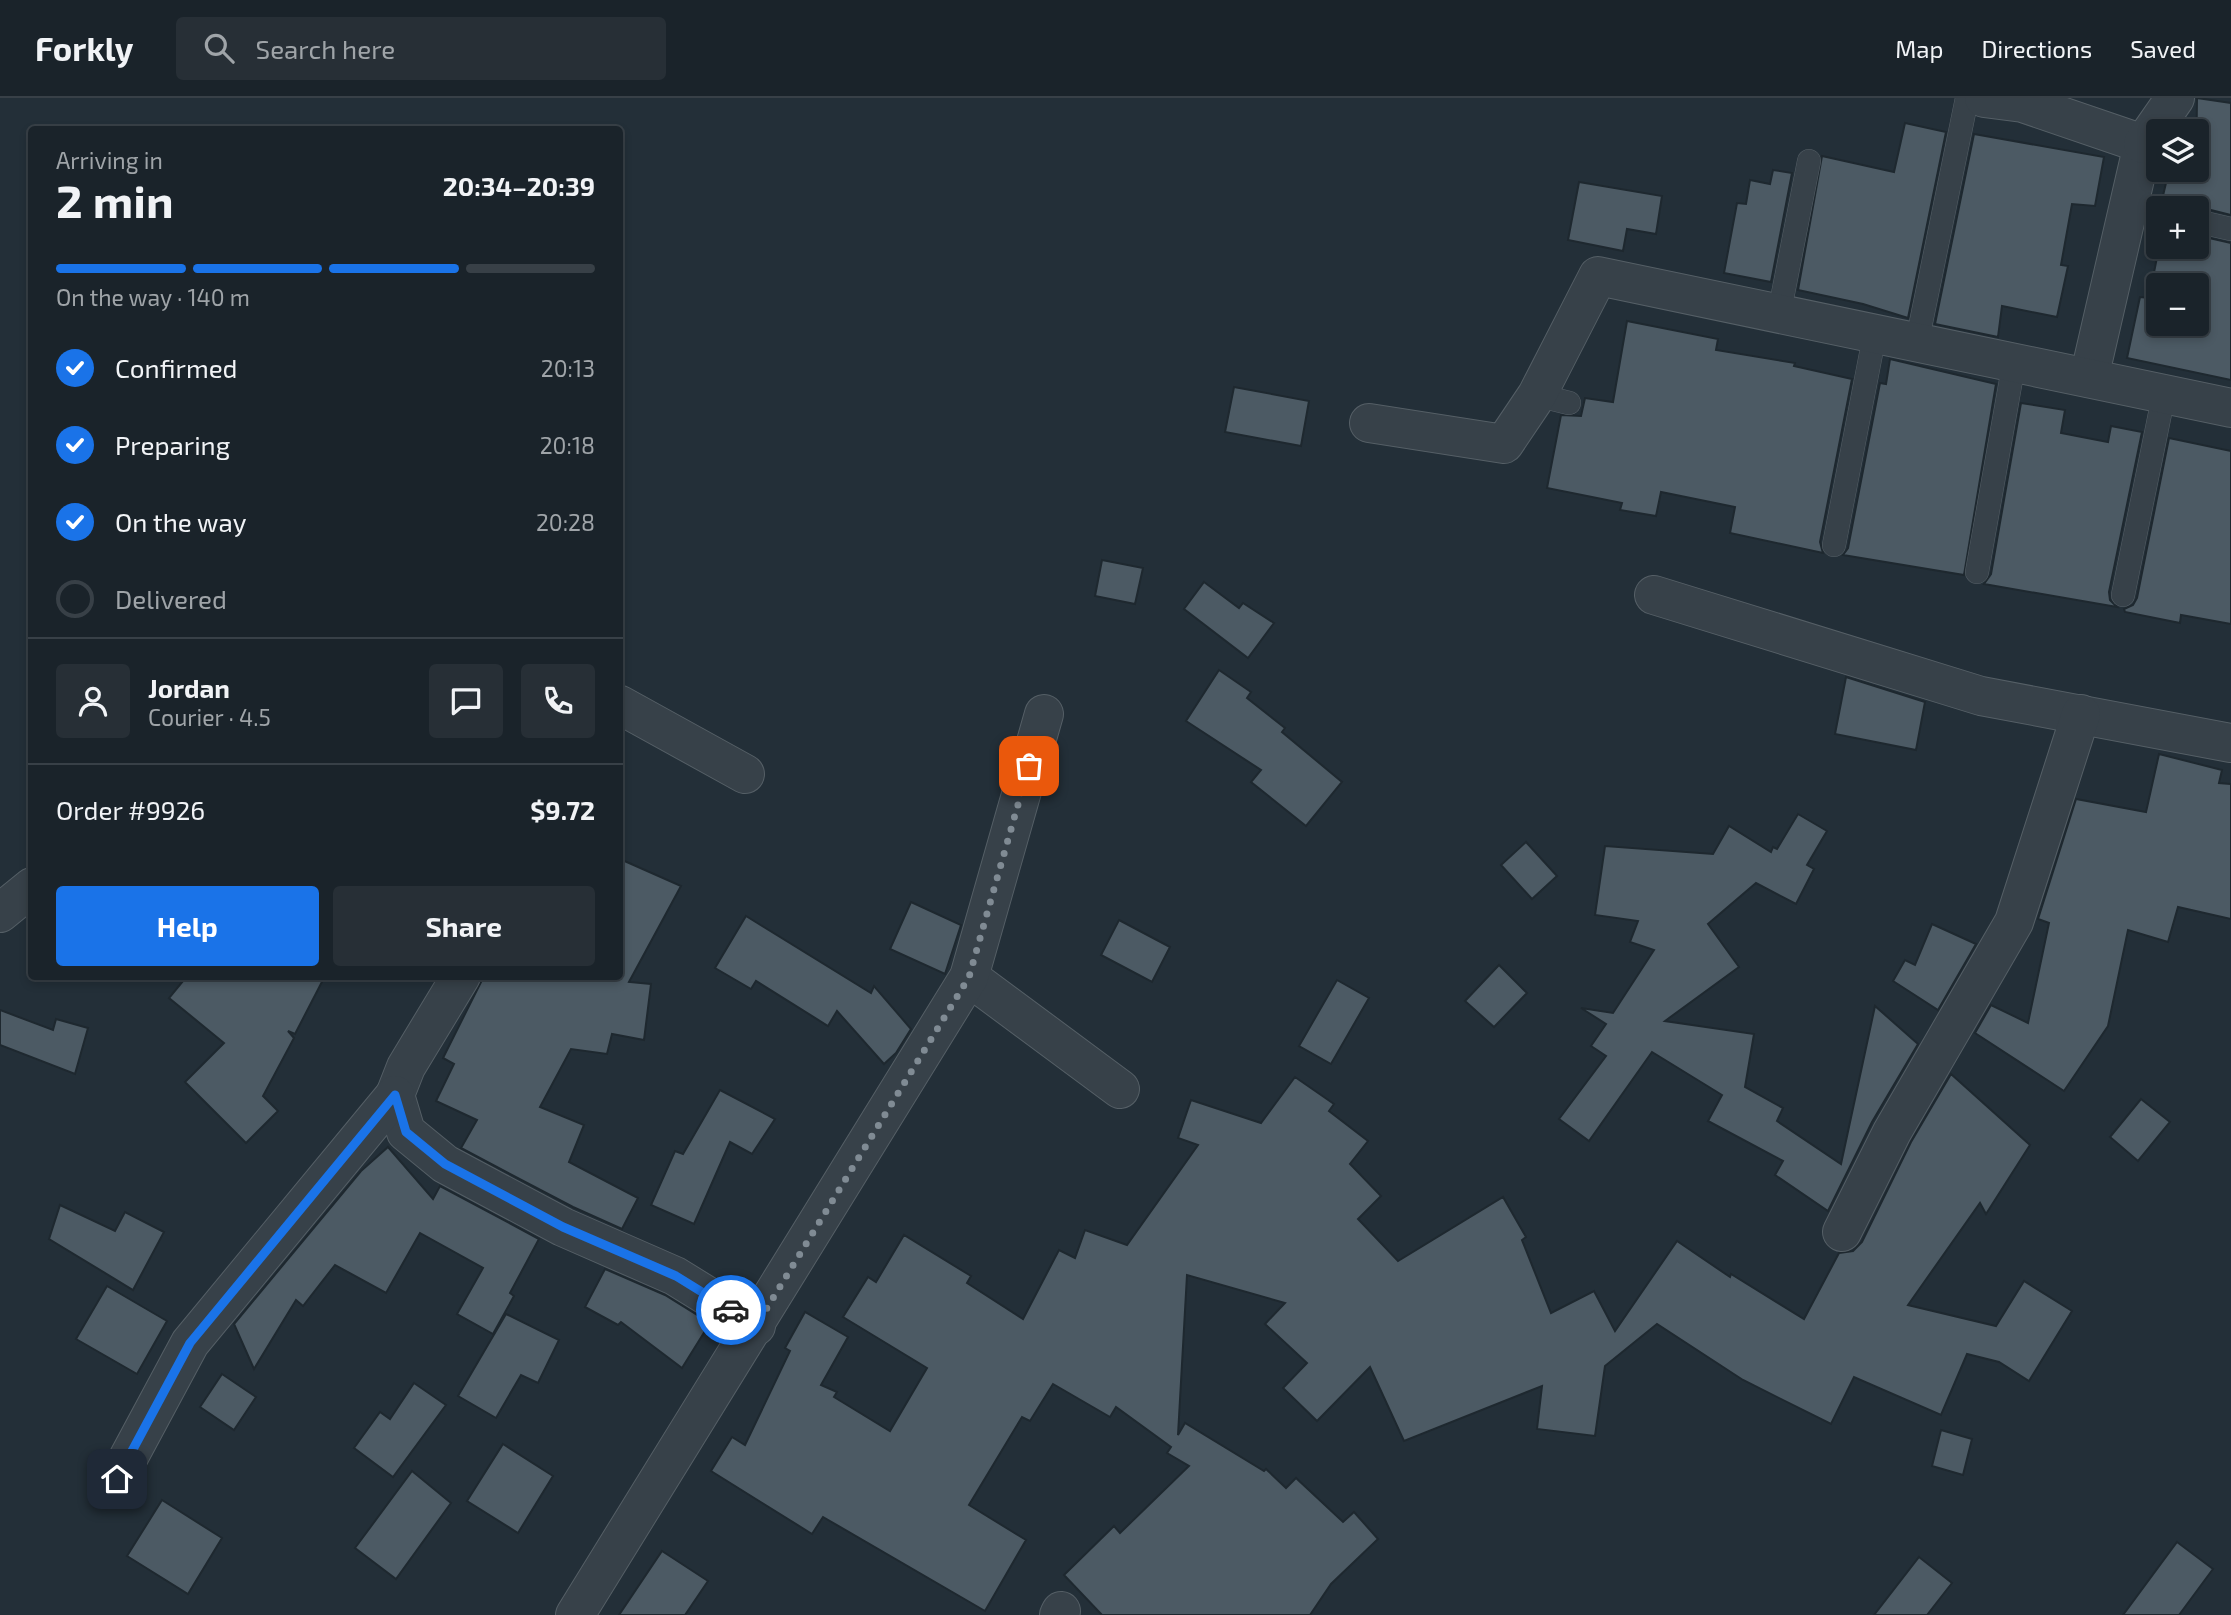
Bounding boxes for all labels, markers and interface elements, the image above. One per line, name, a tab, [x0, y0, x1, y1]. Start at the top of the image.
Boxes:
search box	[176, 17, 666, 80]
text: Forkly	[35, 28, 134, 68]
icon: search	[200, 29, 238, 67]
text: Search here	[256, 33, 395, 64]
text: Map	[1895, 34, 1943, 63]
text: Directions	[1981, 34, 2092, 63]
text: Saved	[2130, 34, 2196, 63]
map controls	[2146, 119, 2209, 336]
button: layers	[2146, 119, 2209, 182]
text: Arriving in	[56, 146, 163, 174]
text: 20:34–20:39	[443, 170, 595, 201]
text: 2 min	[56, 172, 174, 227]
button: +	[2146, 196, 2209, 259]
button: −	[2146, 273, 2209, 336]
text: On the way · 140 m	[56, 283, 250, 311]
icon: check	[56, 349, 94, 387]
text: Confirmed	[115, 352, 238, 383]
text: 20:13	[541, 354, 595, 382]
icon: check	[56, 426, 94, 464]
text: Preparing	[115, 429, 230, 460]
text: 20:18	[540, 431, 595, 459]
icon: check	[56, 503, 94, 541]
text: On the way	[115, 506, 246, 537]
text: 20:28	[536, 508, 595, 536]
text: Delivered	[115, 583, 227, 614]
button: person	[56, 664, 130, 738]
button: chat	[429, 664, 503, 738]
button: phone	[521, 664, 595, 738]
text: Jordan	[148, 672, 230, 703]
text: Courier · 4.5	[148, 703, 271, 731]
pin	[999, 736, 1059, 796]
icon: bag	[1010, 747, 1048, 785]
text: Order #9926	[56, 794, 205, 825]
text: $9.72	[530, 794, 595, 825]
button: Help	[56, 886, 319, 966]
button: Share	[333, 886, 595, 966]
courier	[696, 1275, 766, 1345]
icon: car	[712, 1291, 750, 1329]
pin	[87, 1449, 147, 1509]
icon: home	[98, 1460, 136, 1498]

